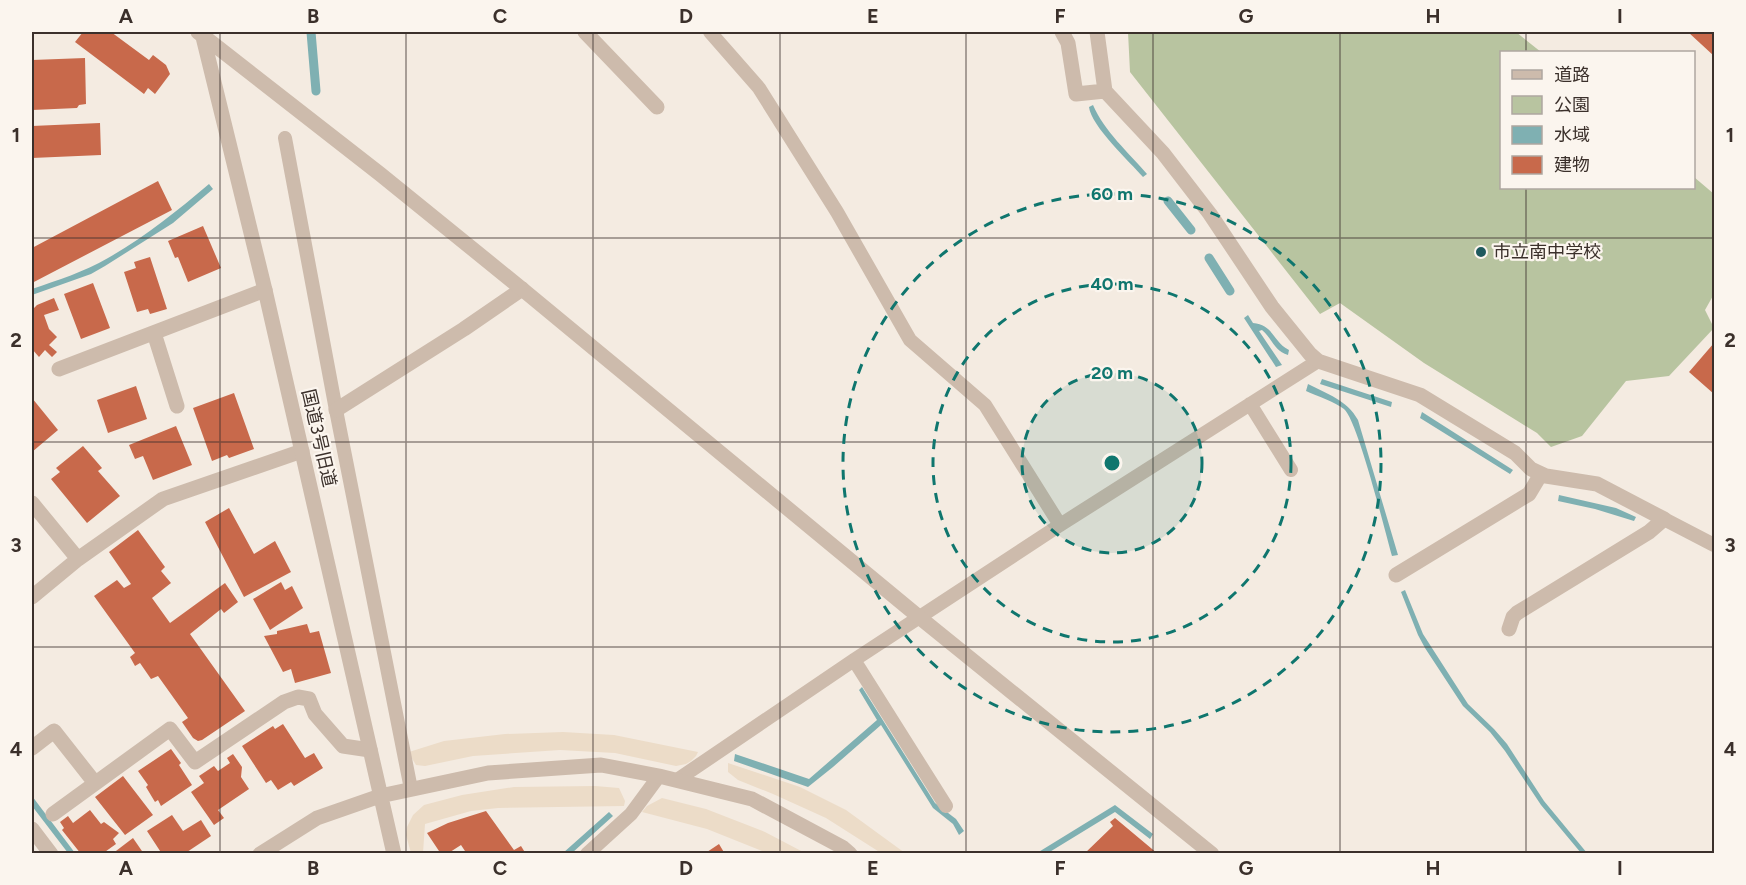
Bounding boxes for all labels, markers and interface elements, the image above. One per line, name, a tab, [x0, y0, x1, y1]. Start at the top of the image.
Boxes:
text: A	[119, 4, 134, 28]
text: B	[307, 4, 319, 28]
text: C	[493, 4, 507, 28]
text: D	[679, 4, 693, 28]
text: E	[867, 4, 879, 28]
text: F	[1054, 4, 1066, 28]
text: G	[1239, 4, 1254, 28]
text: H	[1426, 4, 1441, 28]
text: I	[1617, 4, 1623, 28]
legend	[1500, 51, 1695, 189]
text: 道路	[1554, 64, 1590, 86]
text: 公園	[1554, 94, 1590, 116]
text: 1	[12, 123, 20, 147]
text: 1	[1726, 123, 1734, 147]
text: 水域	[1554, 124, 1590, 146]
text: 建物	[1554, 154, 1590, 176]
text: 60 m	[1091, 183, 1133, 205]
place label: 市立南中学校	[1493, 241, 1601, 263]
marker: 市立南中学校	[1474, 245, 1488, 259]
text: 40 m	[1090, 273, 1134, 295]
text: 2	[10, 328, 22, 352]
text: 2	[1724, 328, 1736, 352]
text: 20 m	[1091, 362, 1133, 384]
street label: 国道3号旧道	[297, 387, 341, 489]
centre of rings	[1102, 453, 1122, 473]
text: 3	[10, 533, 22, 557]
text: 3	[1724, 533, 1736, 557]
text: 4	[10, 737, 23, 761]
text: 4	[1724, 737, 1737, 761]
text: A	[119, 856, 134, 880]
text: B	[307, 856, 319, 880]
text: C	[493, 856, 507, 880]
text: D	[679, 856, 693, 880]
text: E	[867, 856, 879, 880]
text: F	[1054, 856, 1066, 880]
text: G	[1239, 856, 1254, 880]
text: H	[1426, 856, 1441, 880]
text: I	[1617, 856, 1623, 880]

